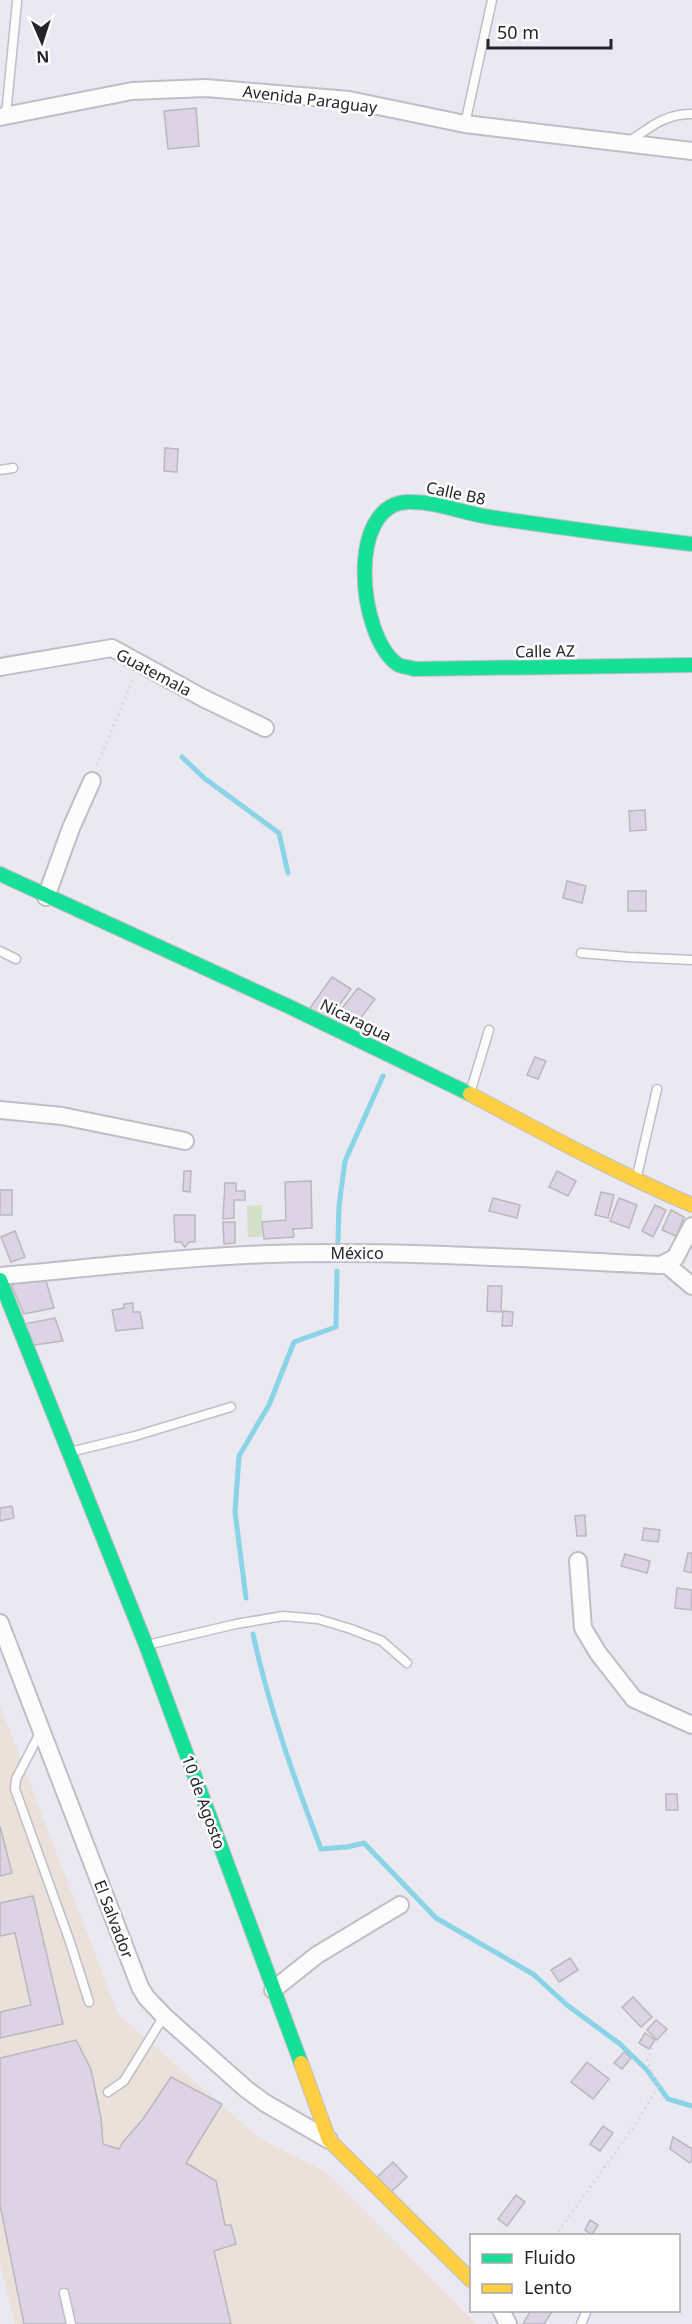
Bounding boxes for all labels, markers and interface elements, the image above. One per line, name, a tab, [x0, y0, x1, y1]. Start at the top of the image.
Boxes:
north arrow	[12, 12, 72, 72]
scale bar	[488, 12, 611, 50]
text: 50 m	[497, 20, 539, 44]
text: N	[36, 46, 50, 68]
street label: Avenida Paraguay	[242, 80, 379, 118]
street label: Calle B8	[424, 476, 488, 510]
street label: Calle AZ	[515, 639, 575, 663]
street label: Guatemala	[112, 643, 196, 701]
street label: Nicaragua	[317, 993, 395, 1047]
street label: México	[330, 1242, 384, 1264]
street label: 10 de Agosto	[177, 1752, 231, 1852]
street label: El Salvador	[89, 1877, 139, 1962]
legend	[470, 2234, 680, 2312]
text: Fluido	[524, 2245, 576, 2269]
text: Lento	[524, 2275, 572, 2299]

